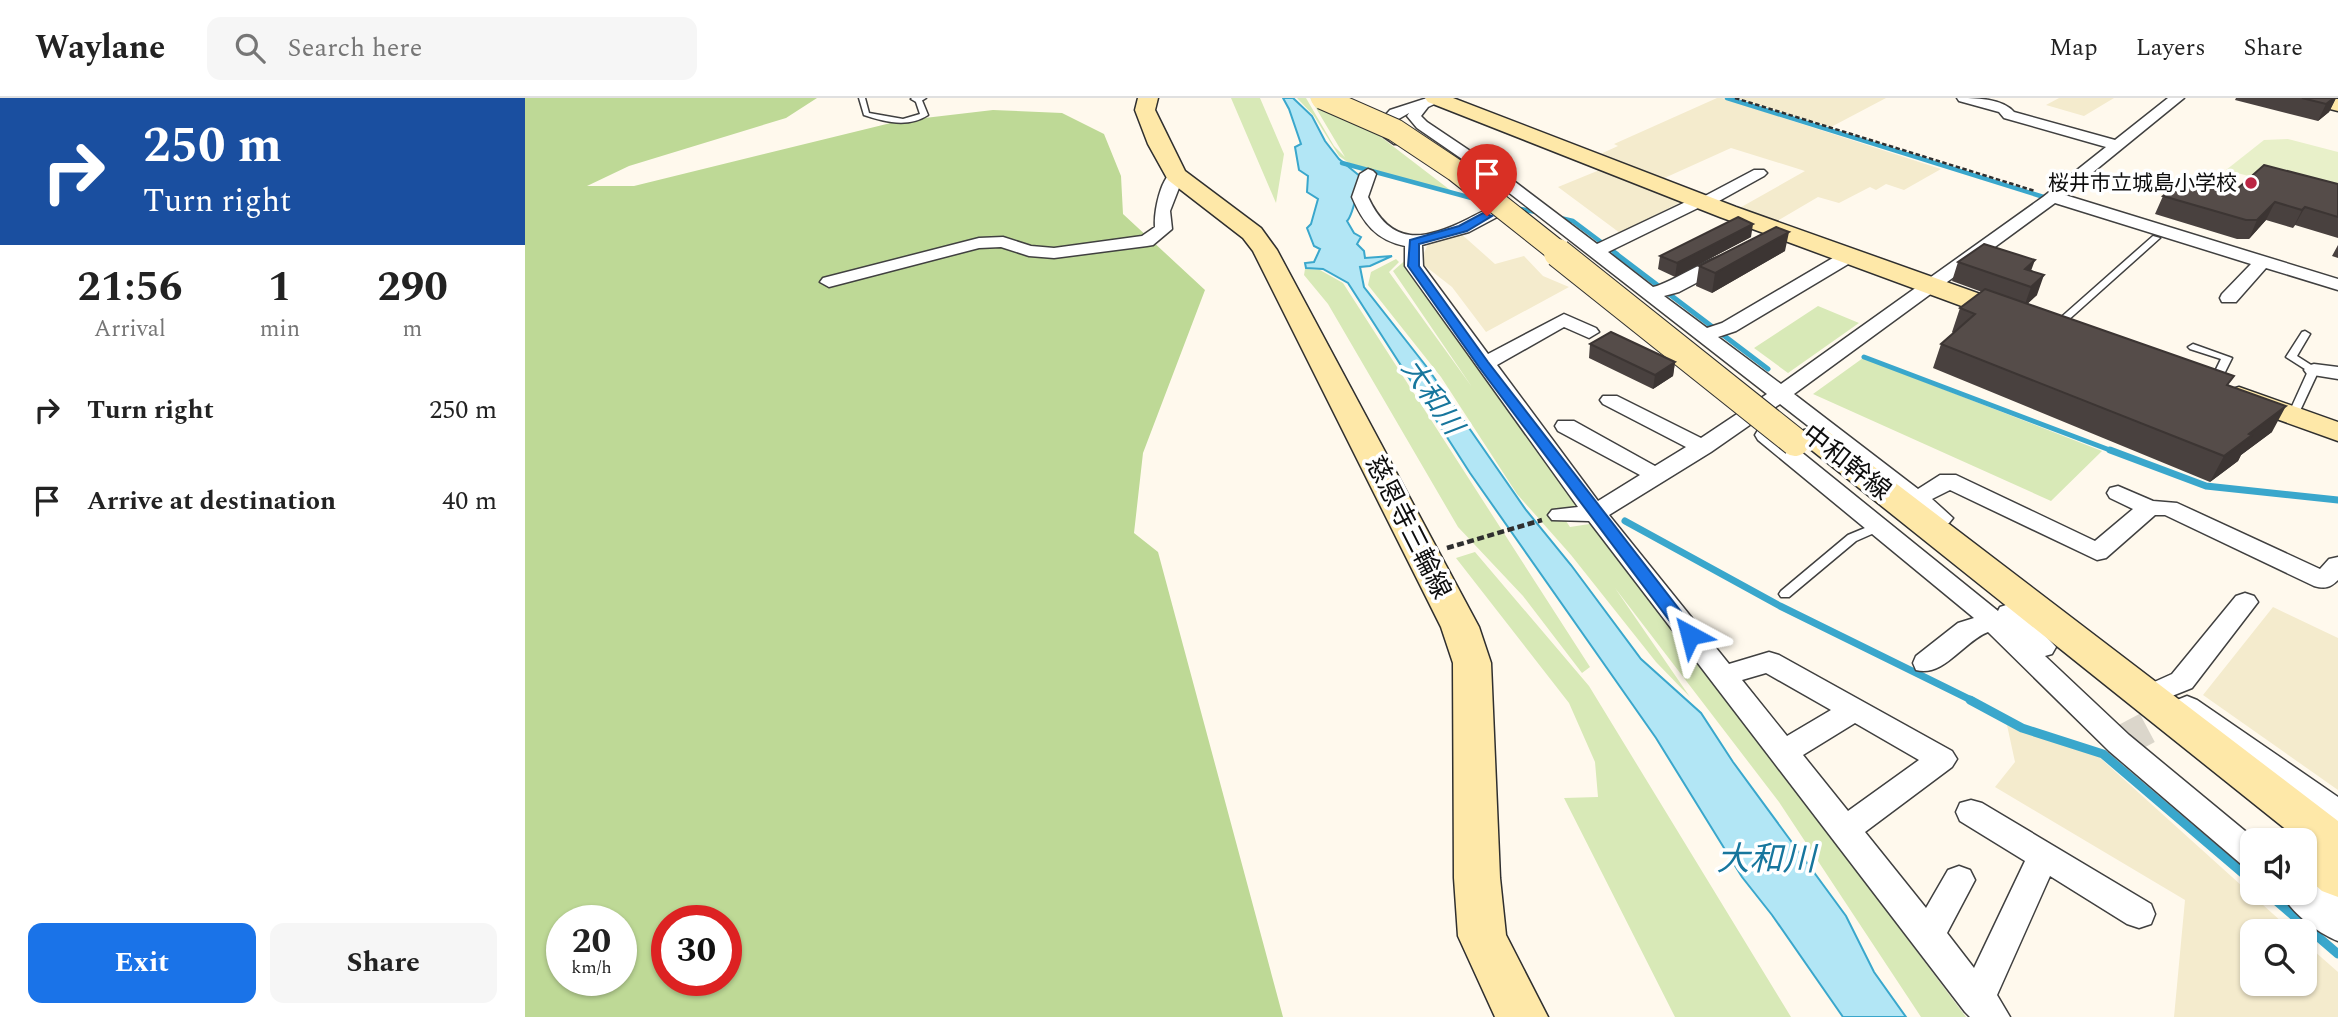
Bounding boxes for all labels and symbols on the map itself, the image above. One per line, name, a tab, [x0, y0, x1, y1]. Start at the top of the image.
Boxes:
pin	[1457, 144, 1517, 216]
place label: 桜井市立城島小学校	[2048, 168, 2237, 200]
marker: 桜井市立城島小学校	[2243, 175, 2259, 191]
water label: 大和川	[1390, 350, 1475, 446]
street label: 中和幹線	[1793, 415, 1900, 511]
street label: 慈恩寺三輪線	[1355, 449, 1461, 606]
position arrow	[1653, 598, 1727, 672]
water label: 大和川	[1717, 835, 1819, 885]
speed limit sign: 30	[651, 905, 742, 996]

